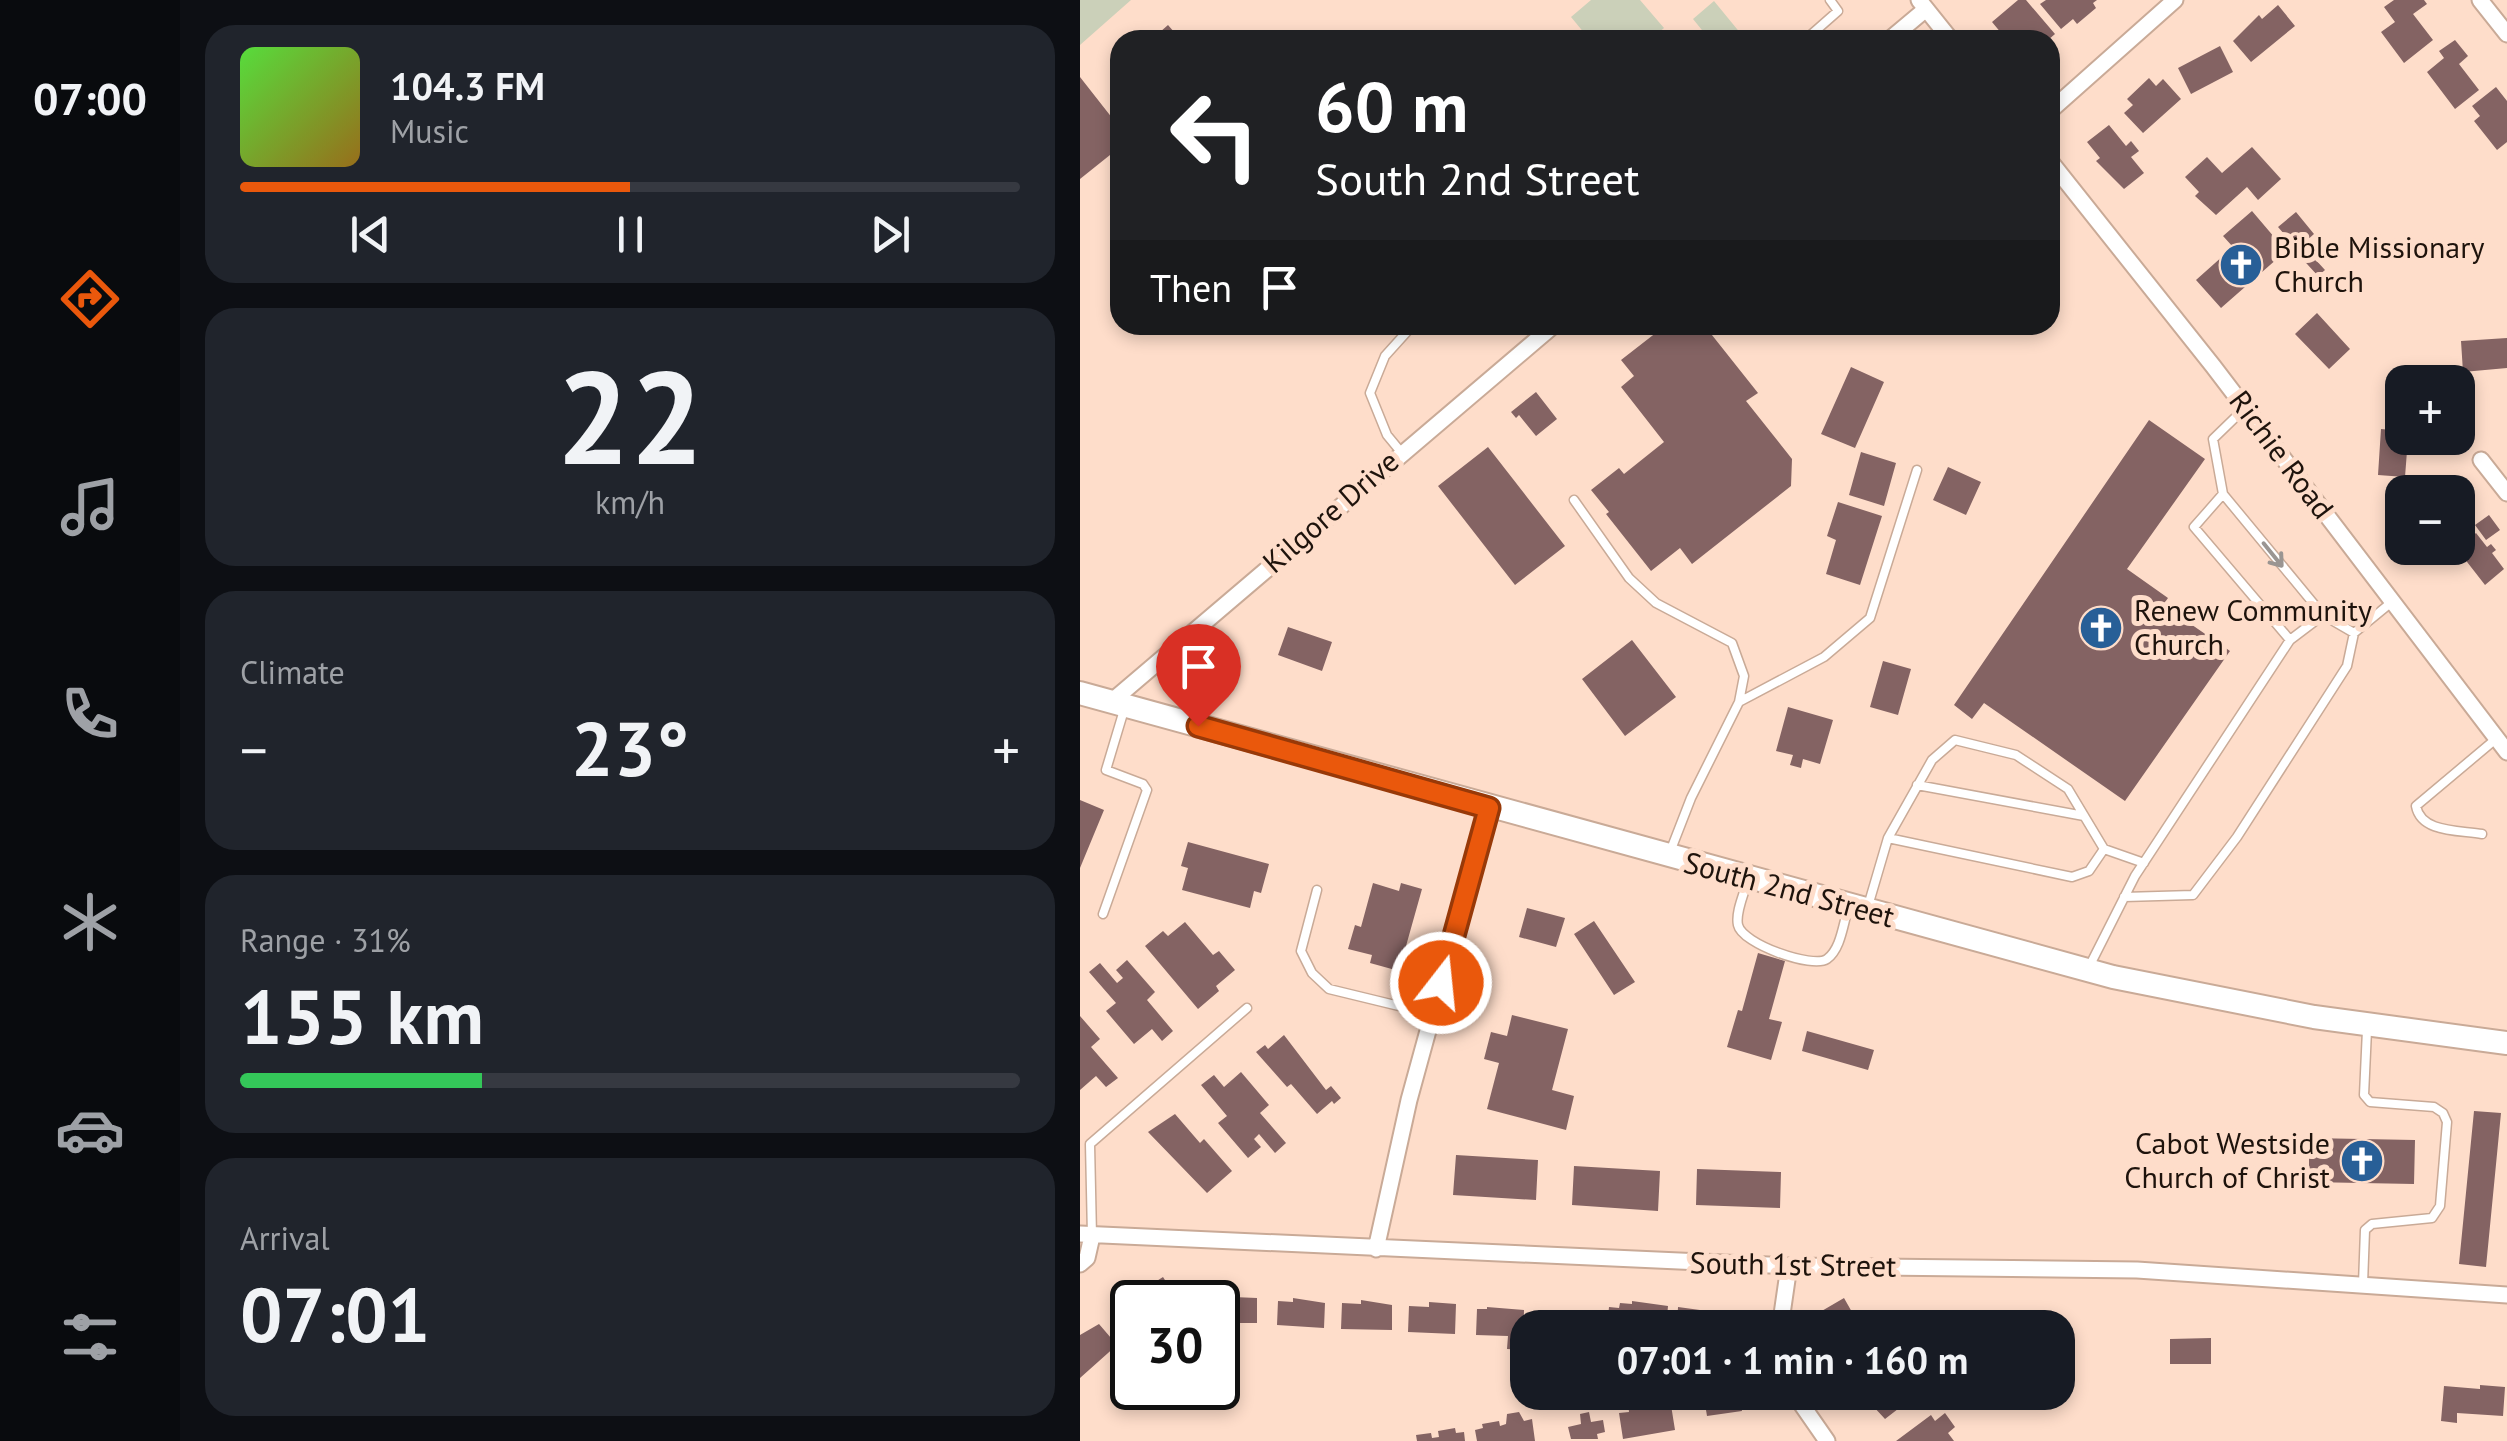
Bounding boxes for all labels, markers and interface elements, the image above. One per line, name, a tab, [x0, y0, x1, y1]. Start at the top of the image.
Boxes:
text: 104.3 FM	[390, 61, 545, 110]
text: 60 m	[1315, 61, 1468, 151]
text: 07:00	[33, 69, 147, 127]
icon: left	[1150, 70, 1280, 200]
text: Music	[390, 110, 469, 152]
text: South 2nd Street	[1315, 149, 1639, 207]
icon: previous	[343, 207, 398, 262]
icon: pause	[603, 207, 658, 262]
icon: next	[863, 207, 918, 262]
place label: Bible Missionary Church	[2274, 227, 2484, 300]
church icon: Bible Missionary Church	[2218, 242, 2264, 288]
icon: arrive	[1252, 260, 1307, 315]
text: Then	[1150, 263, 1232, 312]
icon: directions	[55, 264, 125, 334]
text: 22	[556, 332, 704, 500]
map controls	[2385, 365, 2475, 565]
button: +	[2385, 365, 2475, 455]
street label: Richie Road	[2221, 382, 2343, 526]
street label: Kilgore Drive	[1254, 441, 1406, 581]
icon: music	[55, 472, 125, 542]
button: −	[2385, 475, 2475, 565]
text: km/h	[595, 481, 665, 523]
one-way arrow	[2262, 541, 2284, 567]
place label: Renew Community Church	[2134, 590, 2372, 663]
church icon: Renew Community Church	[2078, 605, 2124, 651]
pin	[1156, 624, 1241, 727]
icon: arrive	[1171, 639, 1226, 694]
text: Climate	[240, 651, 345, 693]
icon: phone	[55, 679, 125, 749]
text: 23°	[571, 700, 689, 797]
text: −	[240, 714, 268, 785]
text: +	[992, 714, 1020, 785]
street label: South 2nd Street	[1680, 842, 1899, 935]
icon: climate	[55, 887, 125, 957]
text: Range · 31%	[240, 919, 411, 961]
position arrow	[1389, 931, 1493, 1035]
text: 155 km	[240, 968, 484, 1065]
icon: car	[55, 1095, 125, 1165]
place label: Cabot Westside Church of Christ	[2124, 1123, 2330, 1196]
church icon: Cabot Westside Church of Christ	[2339, 1138, 2385, 1184]
text: Arrival	[240, 1217, 330, 1259]
street label: South 1st Street	[1689, 1242, 1897, 1285]
text: 07:01	[240, 1266, 430, 1363]
speed limit sign: 30	[1110, 1280, 1240, 1410]
icon: filters	[55, 1302, 125, 1372]
text: 07:01 · 1 min · 160 m	[1617, 1335, 1968, 1384]

